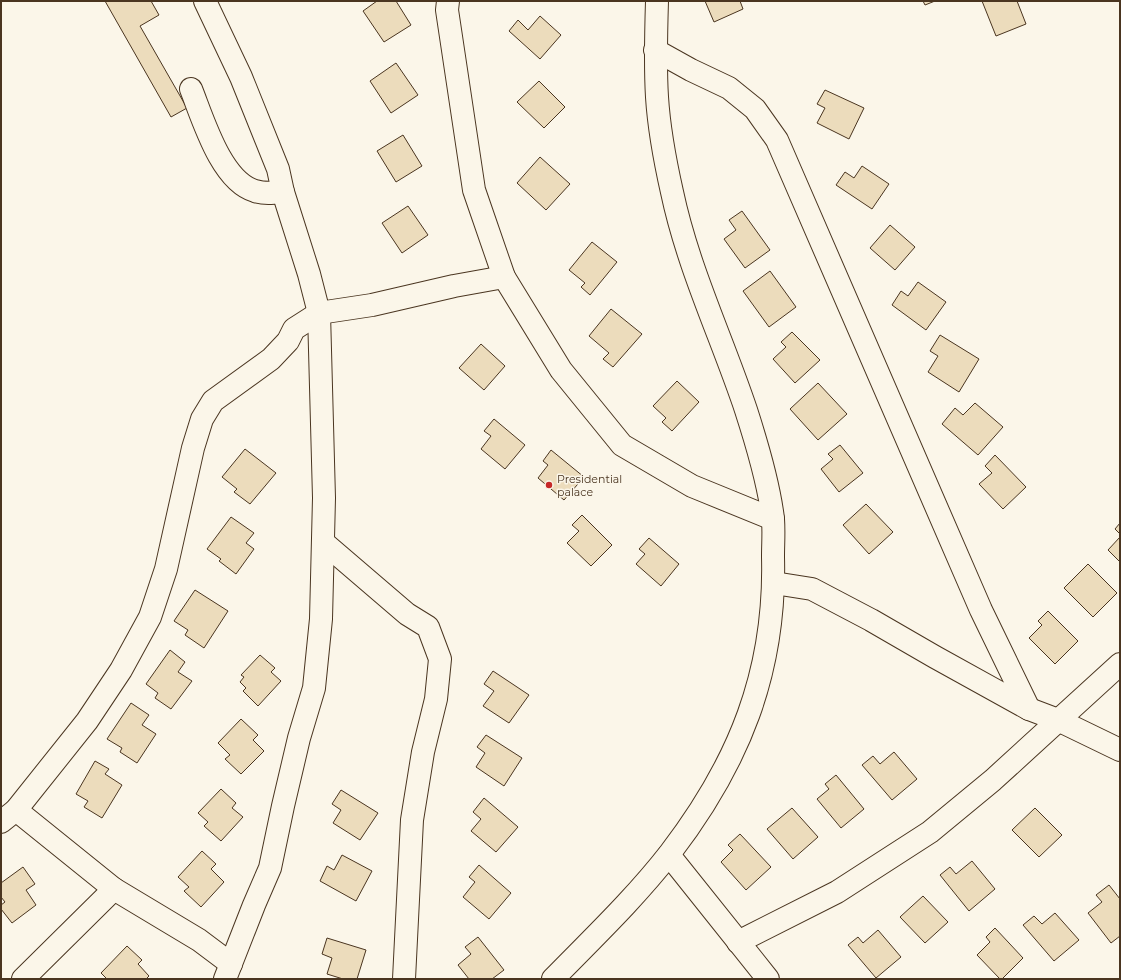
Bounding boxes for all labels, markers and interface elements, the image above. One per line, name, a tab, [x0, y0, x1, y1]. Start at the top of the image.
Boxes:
place label: Presidential palace	[557, 472, 622, 499]
marker: Presidential palace	[544, 480, 554, 490]

